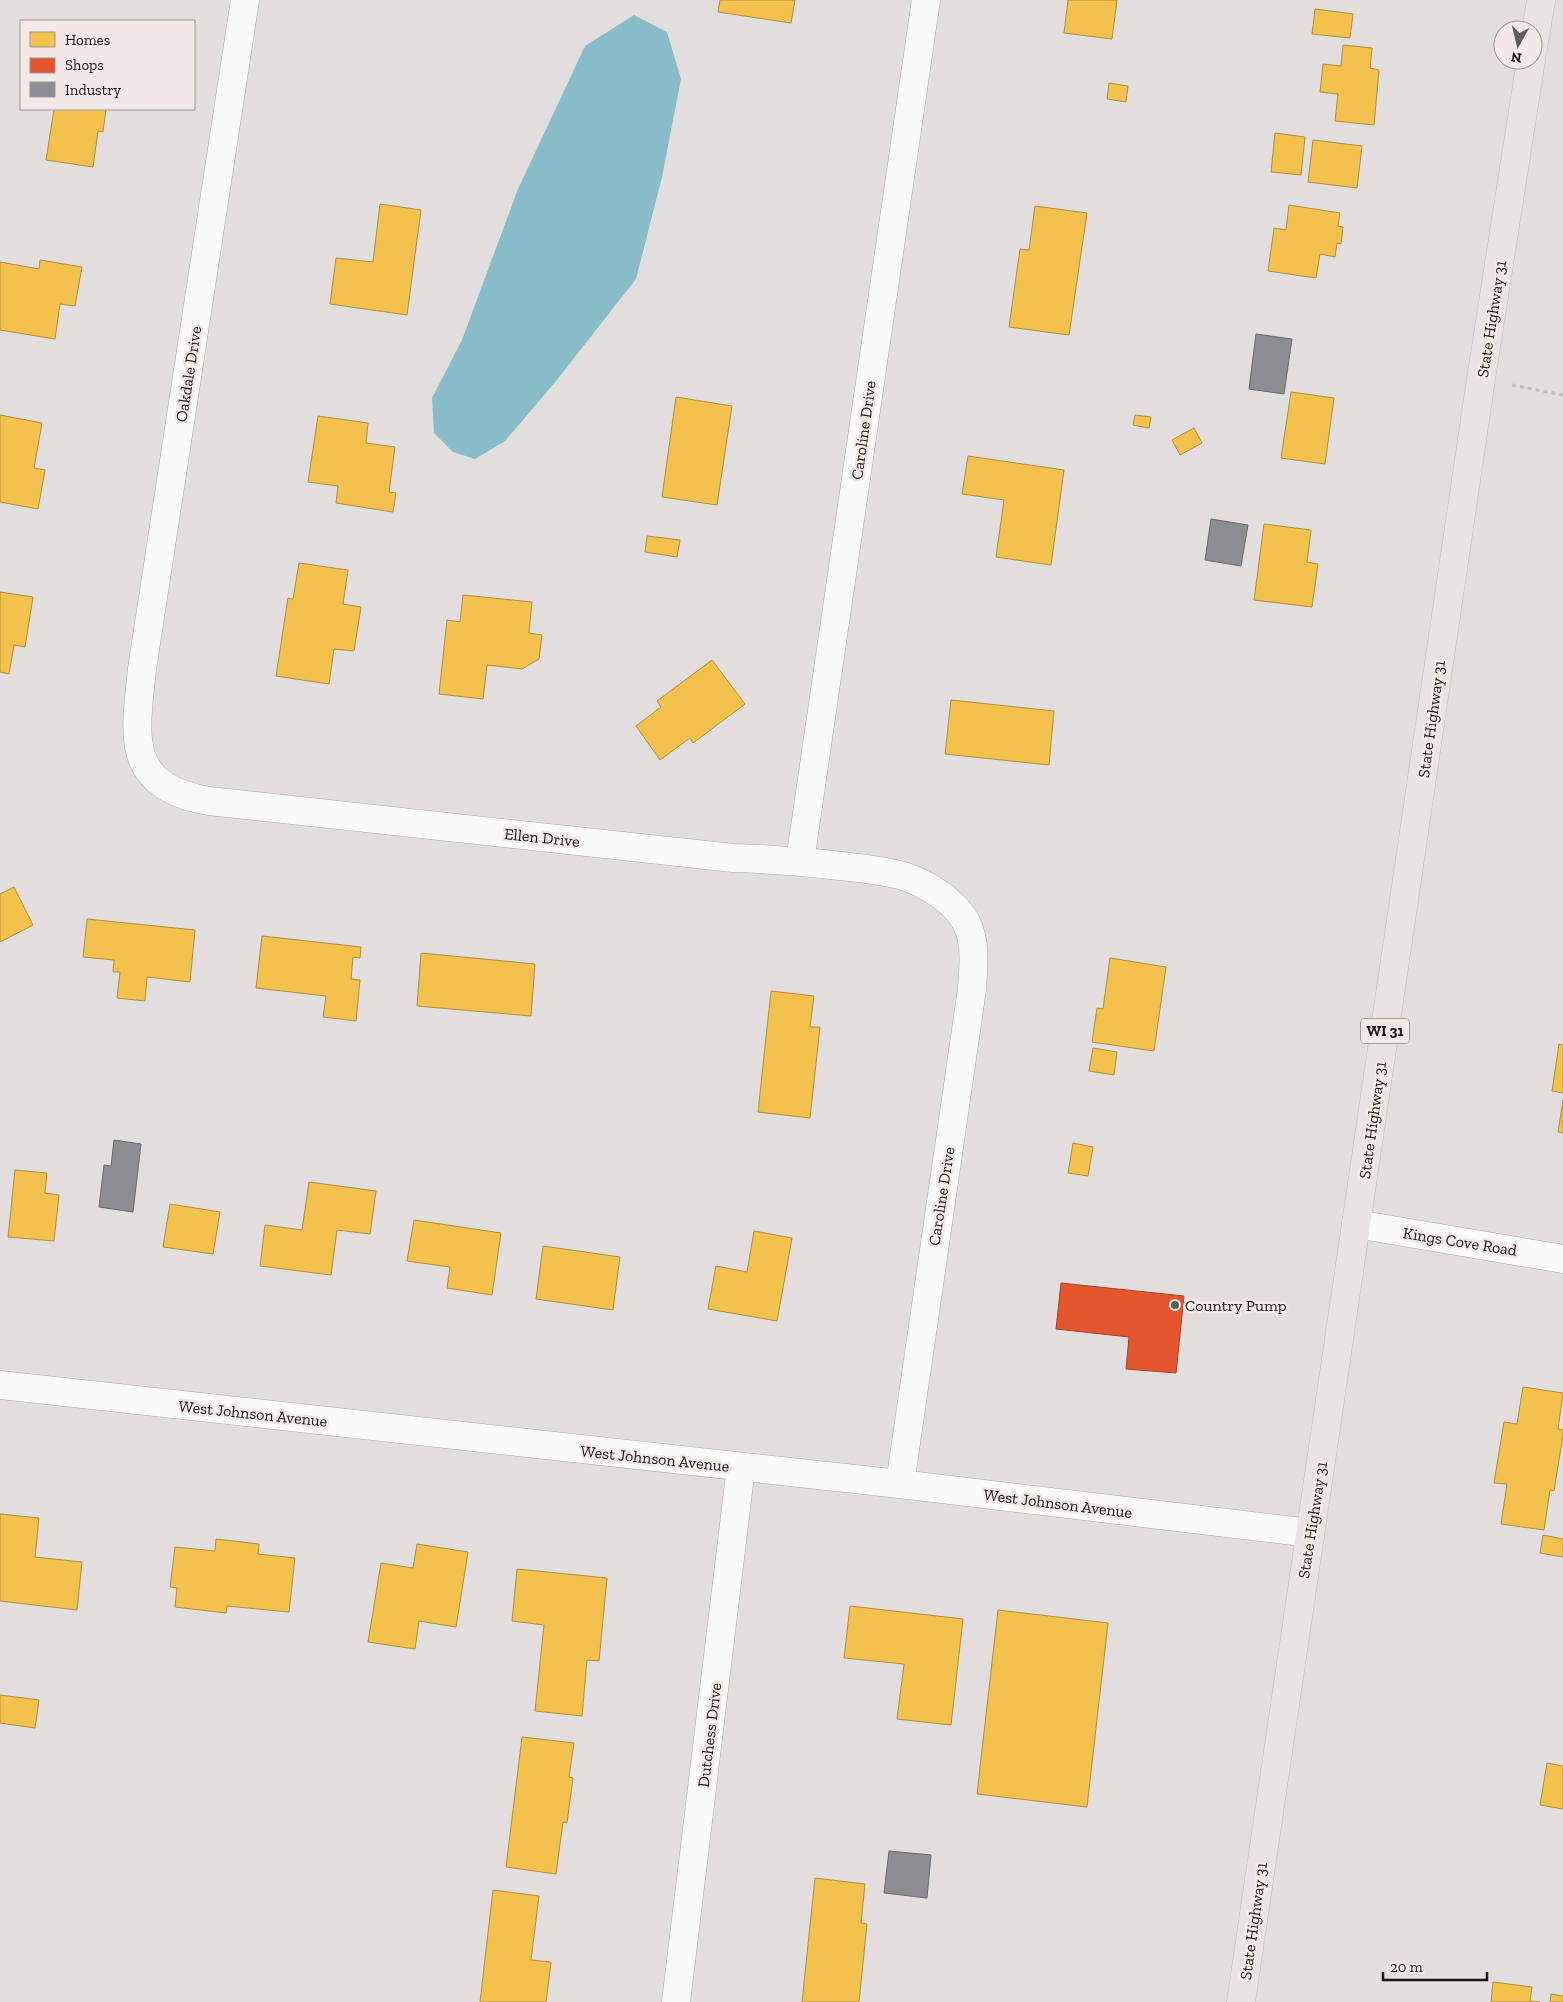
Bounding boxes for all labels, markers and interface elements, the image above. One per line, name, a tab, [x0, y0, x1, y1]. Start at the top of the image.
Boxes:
legend	[20, 20, 195, 110]
north arrow	[1493, 20, 1543, 70]
text: Homes	[65, 31, 110, 49]
text: N	[1509, 48, 1523, 67]
text: Shops	[65, 56, 104, 74]
text: Industry	[65, 81, 122, 99]
street label: State Highway 31	[1473, 259, 1510, 379]
street label: Oakdale Drive	[172, 325, 205, 423]
street label: Caroline Drive	[847, 379, 880, 481]
street label: State Highway 31	[1414, 659, 1449, 779]
street label: Ellen Drive	[503, 824, 581, 851]
road number: WI 31	[1361, 1018, 1409, 1044]
street label: State Highway 31	[1355, 1060, 1390, 1180]
street label: Caroline Drive	[924, 1145, 959, 1247]
street label: Kings Cove Road	[1402, 1223, 1518, 1260]
place label: Country Pump	[1185, 1296, 1287, 1315]
marker: Country Pump	[1169, 1299, 1181, 1311]
street label: West Johnson Avenue	[178, 1396, 328, 1431]
street label: West Johnson Avenue	[580, 1441, 730, 1476]
street label: State Highway 31	[1294, 1460, 1331, 1580]
street label: West Johnson Avenue	[983, 1485, 1133, 1522]
street label: Dutchess Drive	[694, 1682, 725, 1789]
street label: State Highway 31	[1236, 1861, 1271, 1981]
scale bar	[1383, 1950, 1487, 1982]
text: 20 m	[1390, 1958, 1423, 1976]

